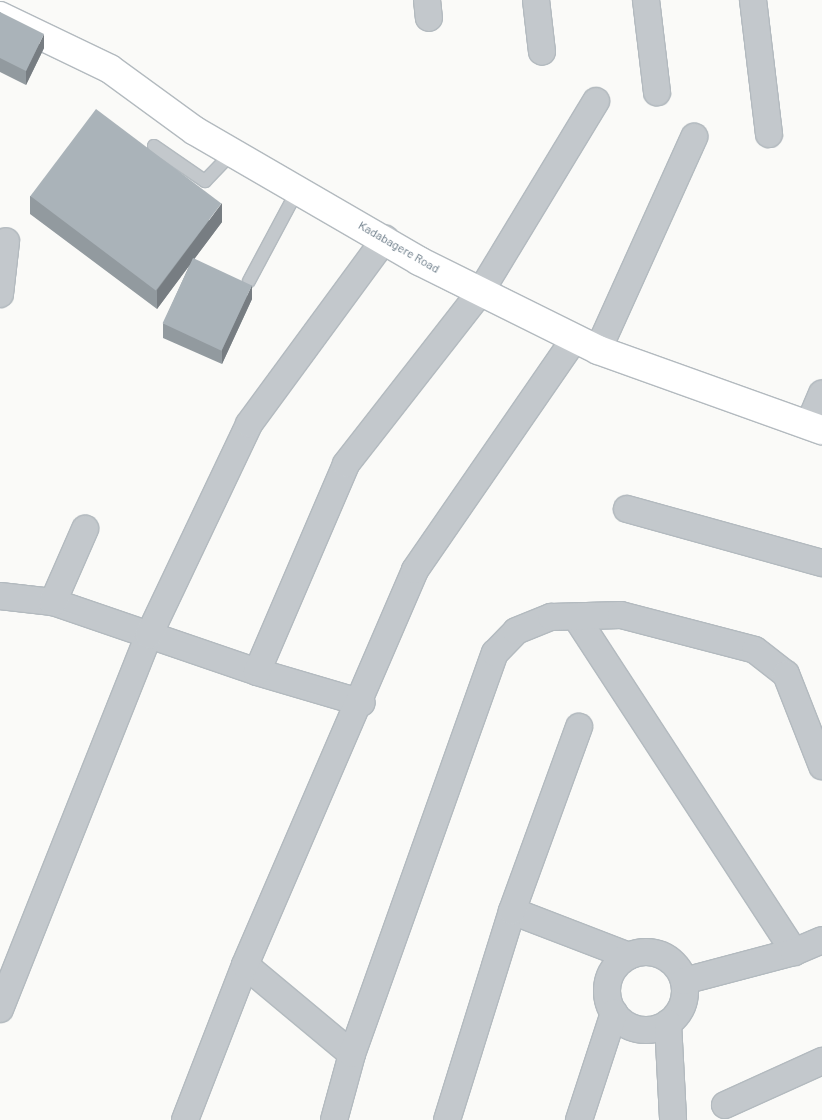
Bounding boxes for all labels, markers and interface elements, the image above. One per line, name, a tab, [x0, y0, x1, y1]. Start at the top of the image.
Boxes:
street label: Kadabagere Road	[356, 218, 442, 276]

